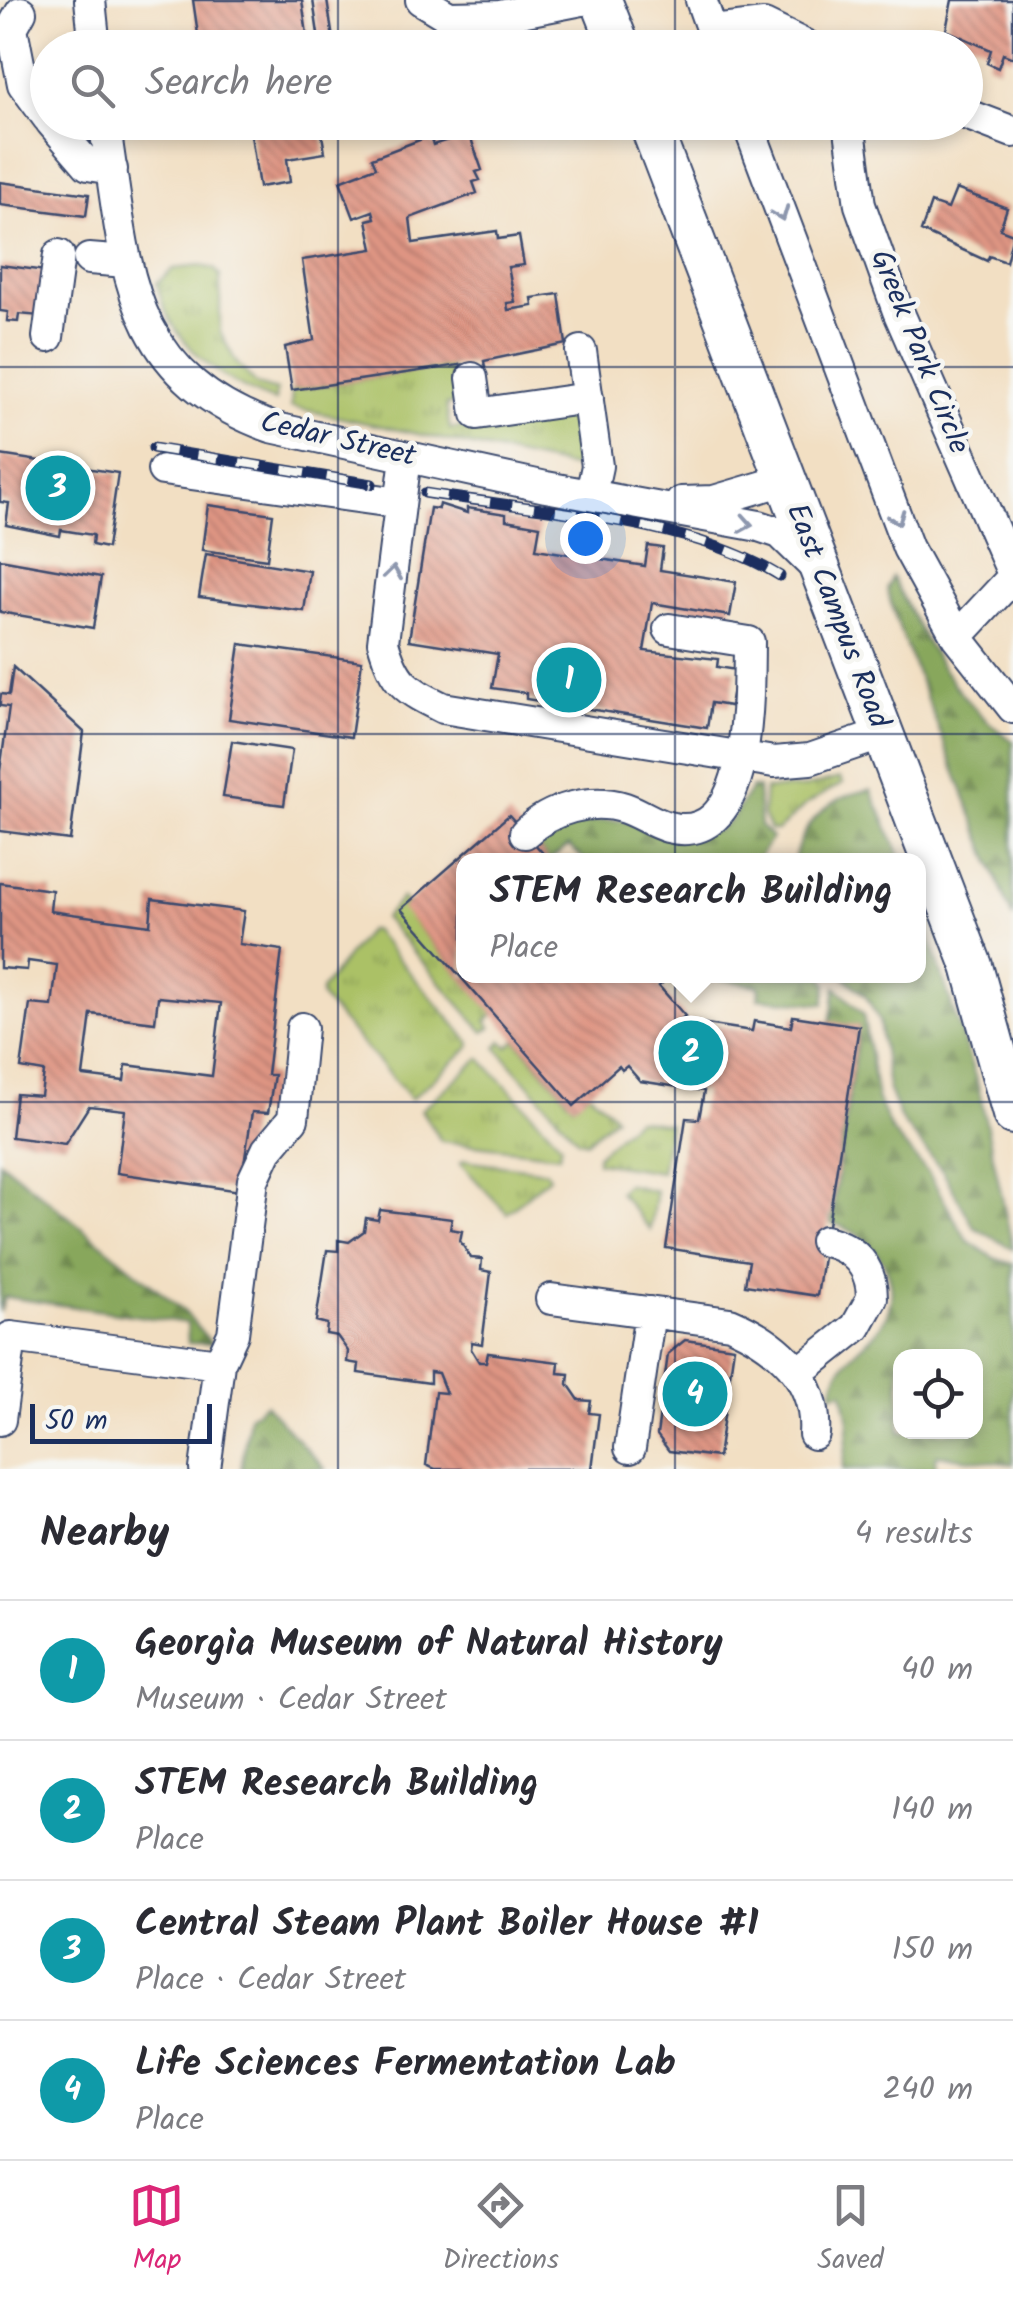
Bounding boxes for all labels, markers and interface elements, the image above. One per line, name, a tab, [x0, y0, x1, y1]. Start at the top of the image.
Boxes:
search box	[30, 30, 983, 140]
text: Search here	[145, 55, 332, 115]
icon: search	[65, 58, 120, 113]
one-way arrow	[770, 204, 790, 221]
street label: Greek Park Circle	[856, 242, 982, 462]
street label: Cedar Street	[255, 399, 421, 481]
pin: 3	[26, 450, 90, 526]
street label: East Campus Road	[772, 496, 902, 737]
one-way arrow	[885, 508, 905, 525]
your location	[560, 513, 611, 564]
one-way arrow	[738, 513, 754, 534]
one-way arrow	[381, 564, 402, 581]
pin: 1	[536, 642, 602, 718]
popup	[456, 853, 926, 983]
text: STEM Research Building	[489, 863, 893, 923]
text: Place	[489, 923, 558, 974]
pin: 2	[658, 1016, 724, 1090]
map controls	[893, 1349, 983, 1439]
button: locate	[893, 1349, 983, 1439]
pin: 4	[662, 1356, 728, 1432]
scale bar	[30, 1399, 212, 1444]
text: 50 m	[45, 1399, 108, 1444]
text: Nearby	[40, 1501, 169, 1568]
text: 4 results	[855, 1509, 973, 1560]
text: Georgia Museum of Natural History	[135, 1615, 723, 1675]
text: 1	[68, 1645, 77, 1696]
text: 40 m	[901, 1645, 973, 1696]
text: Museum · Cedar Street	[135, 1675, 447, 1726]
text: STEM Research Building	[135, 1755, 538, 1815]
text: 2	[63, 1785, 82, 1836]
text: 140 m	[891, 1785, 973, 1836]
text: Place	[135, 1815, 204, 1866]
text: Central Steam Plant Boiler House #1	[135, 1895, 759, 1955]
text: 3	[64, 1925, 81, 1976]
text: 150 m	[891, 1925, 973, 1976]
text: Place · Cedar Street	[135, 1955, 406, 2006]
text: Life Sciences Fermentation Lab	[135, 2035, 676, 2095]
text: 4	[64, 2065, 81, 2116]
text: 240 m	[882, 2065, 973, 2116]
text: Place	[135, 2095, 204, 2146]
tab: Map	[129, 2178, 184, 2283]
tab: Directions	[443, 2178, 559, 2283]
tab: Saved	[817, 2178, 884, 2283]

